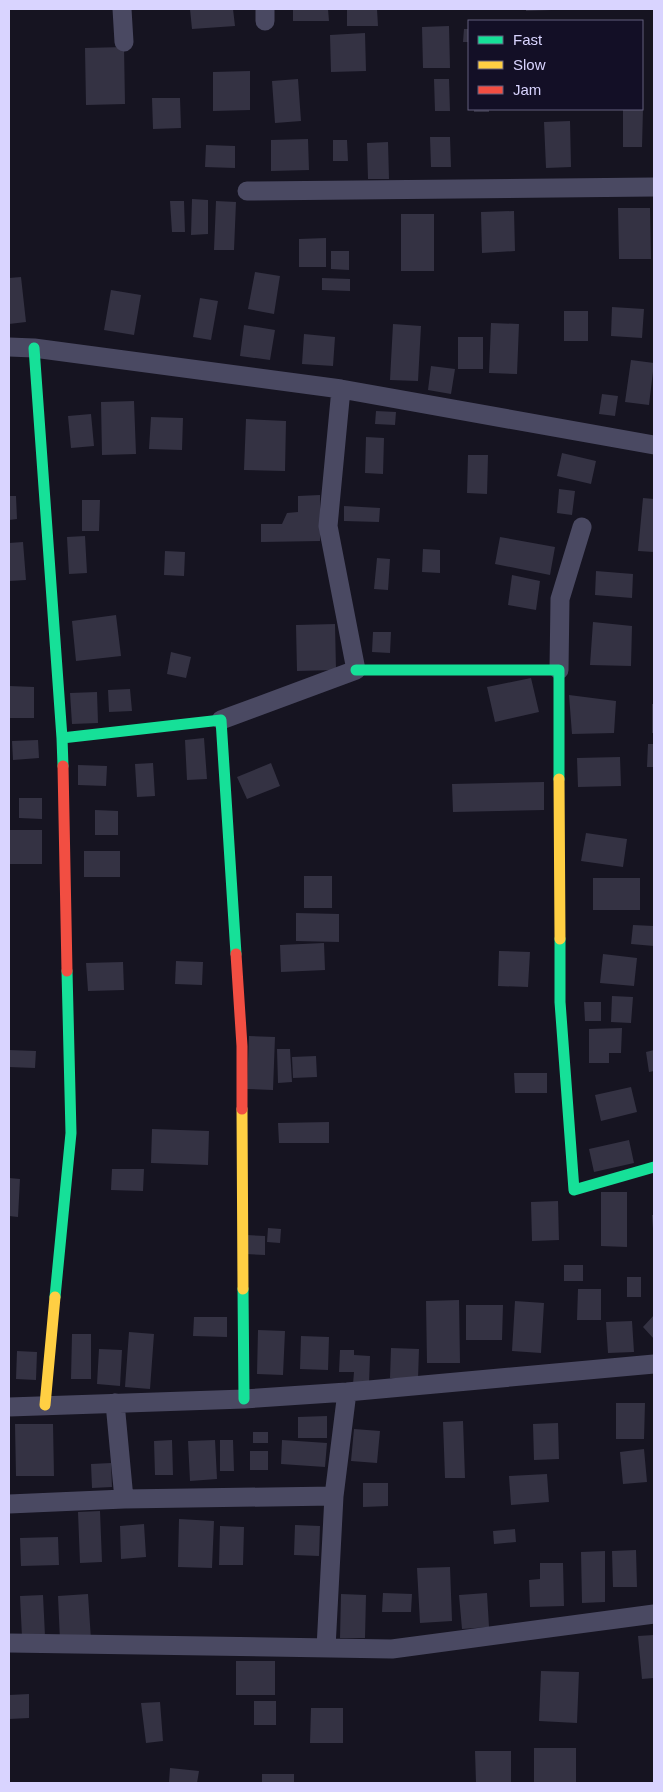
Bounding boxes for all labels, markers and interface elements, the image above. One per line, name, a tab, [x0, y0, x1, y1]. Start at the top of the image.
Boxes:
legend	[468, 20, 643, 110]
text: Fast	[513, 31, 543, 48]
text: Slow	[513, 56, 546, 73]
text: Jam	[513, 81, 541, 98]

